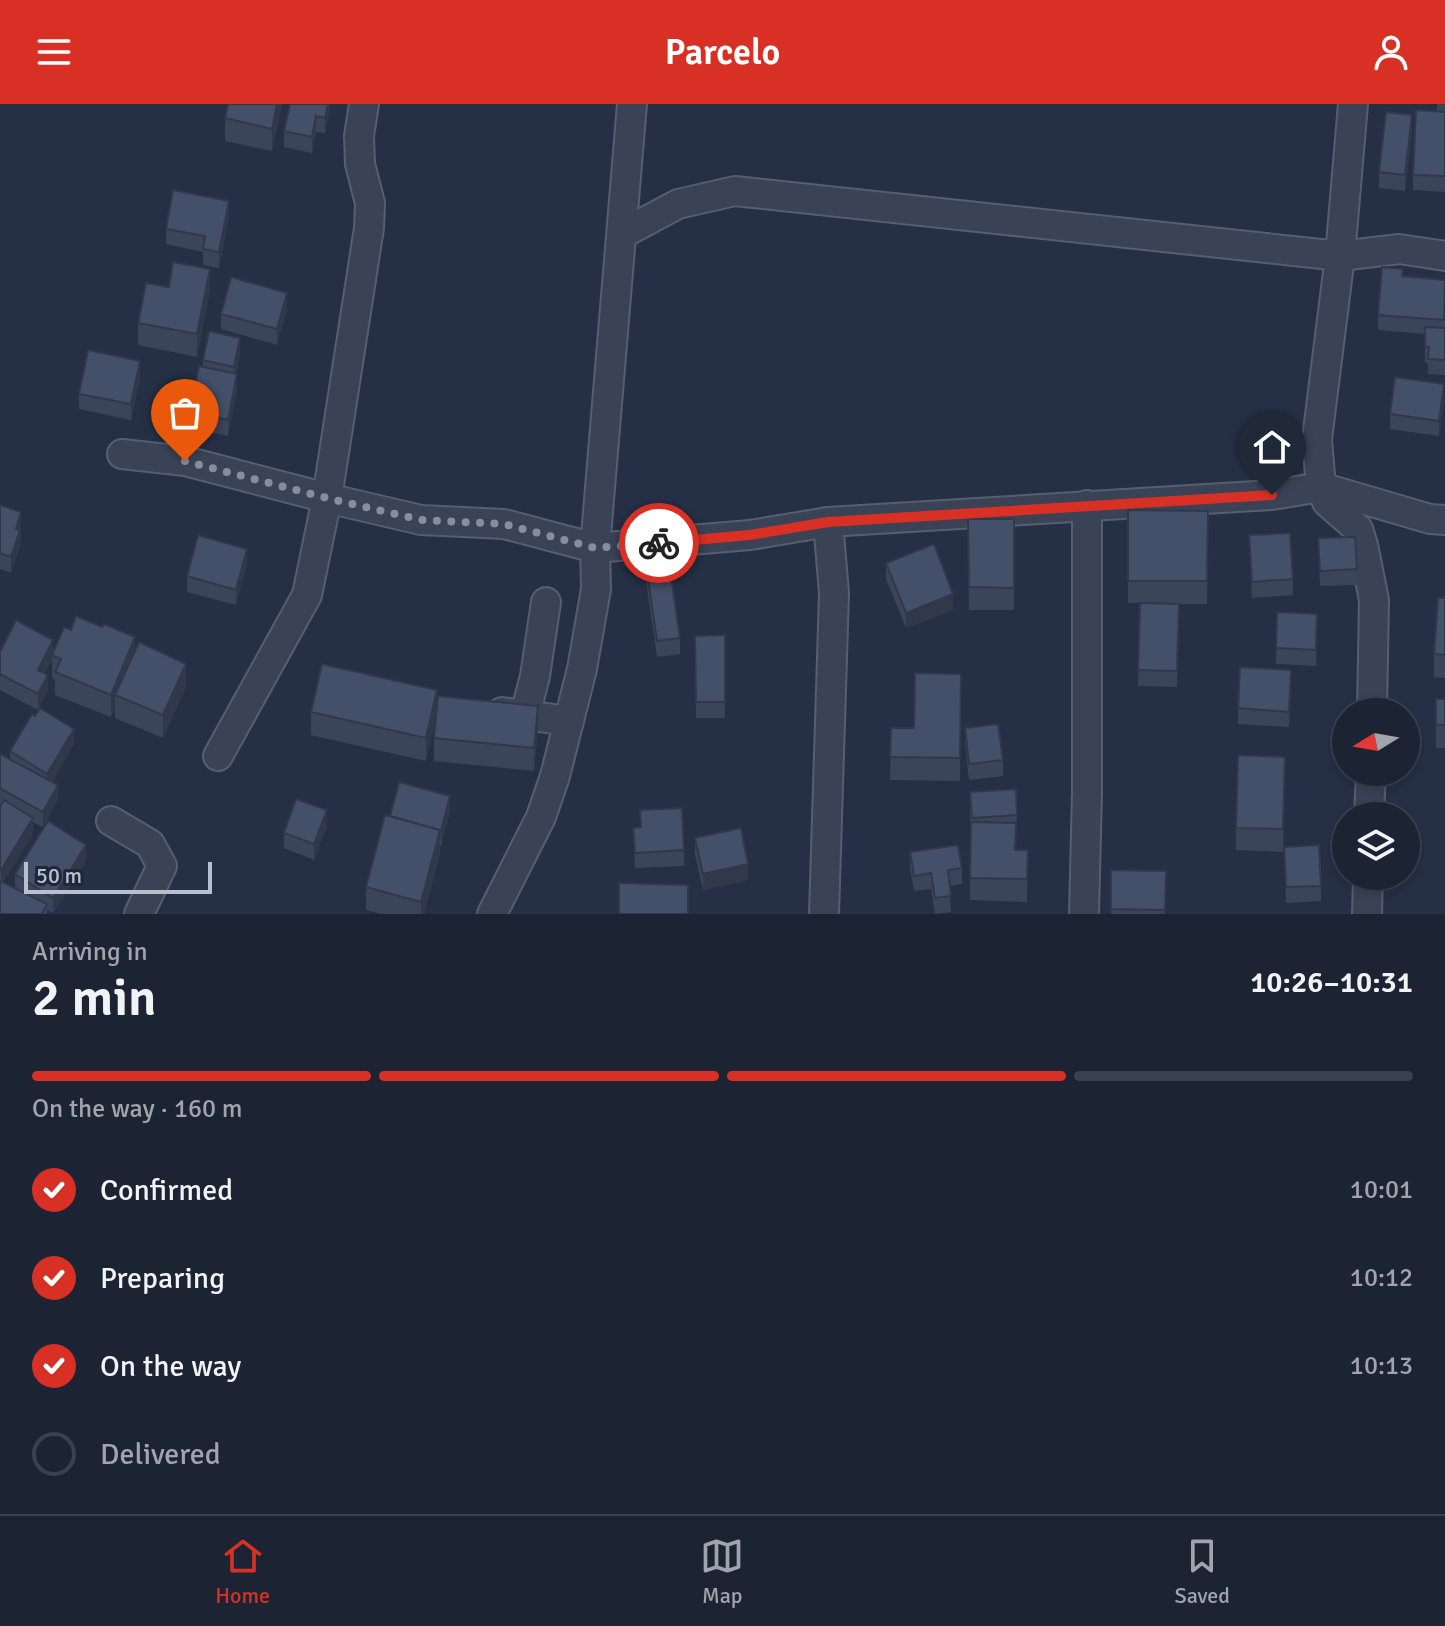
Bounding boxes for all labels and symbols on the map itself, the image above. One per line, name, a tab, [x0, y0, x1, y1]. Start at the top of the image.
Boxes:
pin	[151, 379, 219, 461]
pin	[1238, 413, 1306, 495]
courier	[619, 503, 699, 583]
north arrow	[1332, 698, 1420, 786]
scale bar	[24, 858, 212, 894]

